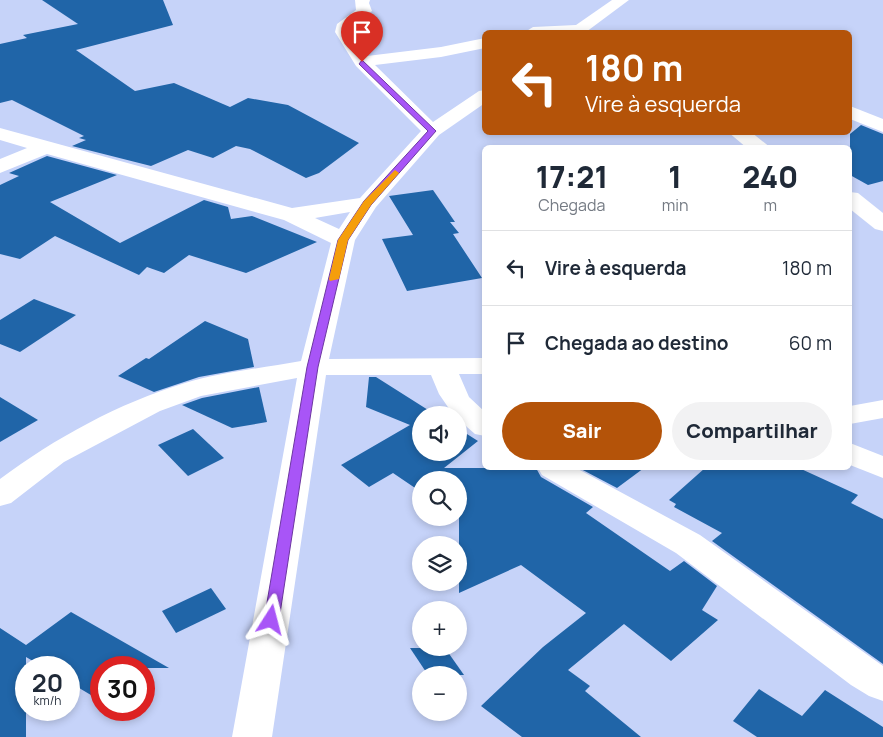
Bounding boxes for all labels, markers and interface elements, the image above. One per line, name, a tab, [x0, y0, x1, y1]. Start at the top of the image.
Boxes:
pin	[341, 11, 383, 62]
icon: arrive	[348, 18, 376, 46]
text: 180 m	[585, 44, 683, 92]
icon: left	[502, 50, 567, 115]
text: Vire à esquerda	[585, 89, 741, 119]
text: 17:21	[536, 156, 608, 197]
text: 1	[668, 156, 682, 197]
text: 240	[742, 156, 798, 197]
text: Chegada	[538, 194, 605, 216]
text: min	[662, 194, 688, 216]
text: m	[763, 194, 777, 216]
icon: left	[502, 254, 530, 282]
text: Vire à esquerda	[545, 255, 686, 281]
text: 180 m	[782, 255, 832, 281]
icon: arrive	[502, 329, 530, 357]
text: Chegada ao destino	[545, 330, 728, 356]
text: 60 m	[789, 330, 832, 356]
button: Sair	[502, 402, 662, 460]
button: Compartilhar	[672, 402, 832, 460]
map controls	[412, 406, 467, 721]
button: sound	[412, 406, 467, 461]
button: search	[412, 471, 467, 526]
button: layers	[412, 536, 467, 591]
position arrow	[244, 593, 296, 645]
button: +	[412, 601, 467, 656]
speed limit sign: 30	[90, 656, 155, 721]
text: 20	[32, 665, 63, 700]
button: −	[412, 666, 467, 721]
text: km/h	[34, 692, 61, 709]

